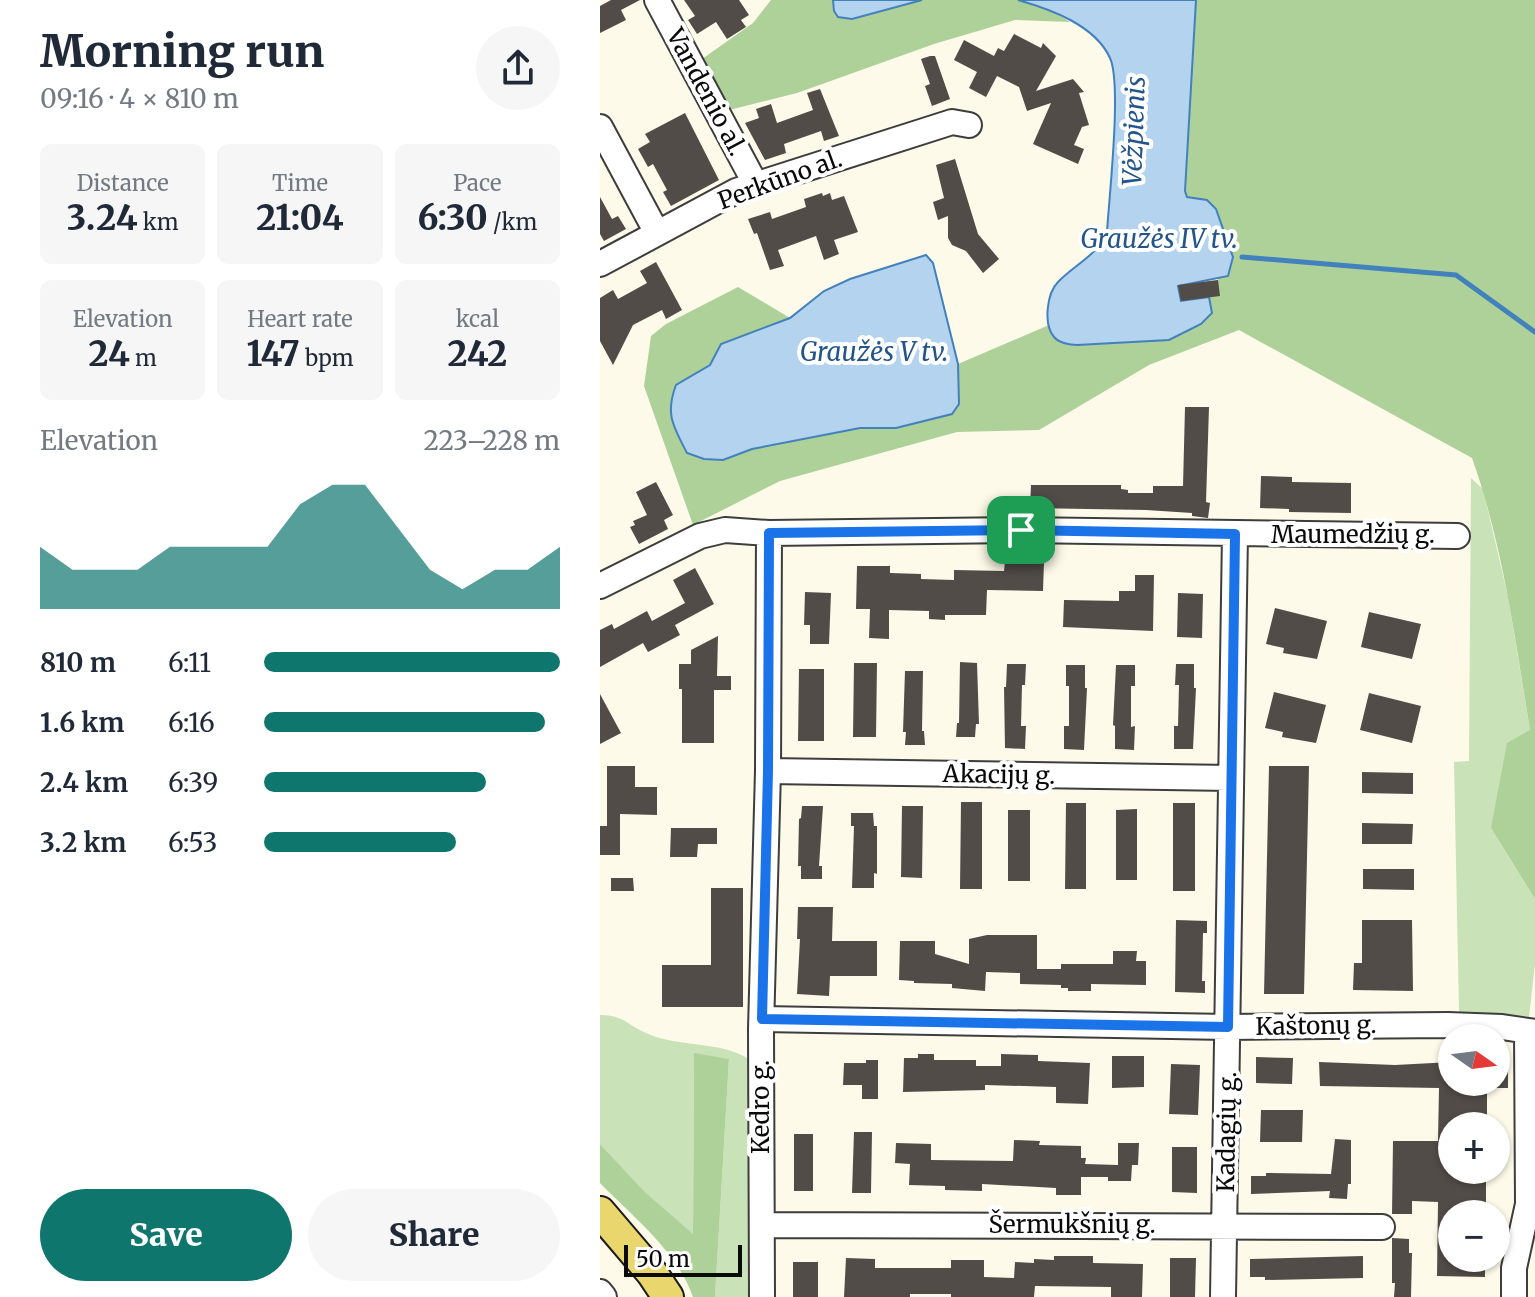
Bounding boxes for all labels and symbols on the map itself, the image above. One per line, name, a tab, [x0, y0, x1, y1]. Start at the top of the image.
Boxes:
street label: Vandenio al.	[659, 22, 753, 161]
water label: Vėžpienis	[1115, 75, 1152, 187]
street label: Perkūno al.	[714, 143, 846, 216]
water label: Graužės IV tv.	[1080, 222, 1238, 255]
water label: Graužės V tv.	[800, 335, 948, 368]
pin	[987, 496, 1055, 564]
street label: Maumedžių g.	[1271, 519, 1435, 550]
street label: Akacijų g.	[941, 758, 1056, 791]
street label: Kaštonų g.	[1255, 1009, 1377, 1042]
north arrow	[1438, 1024, 1510, 1096]
street label: Kedro g.	[745, 1060, 776, 1154]
street label: Kadagių g.	[1210, 1071, 1243, 1193]
street label: Šermukšnių g.	[988, 1208, 1156, 1240]
scale bar	[624, 1241, 742, 1277]

